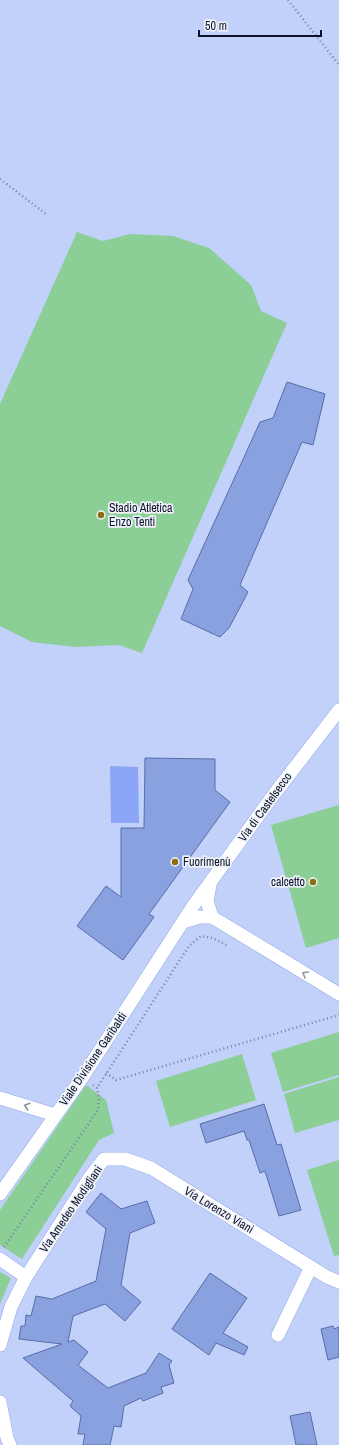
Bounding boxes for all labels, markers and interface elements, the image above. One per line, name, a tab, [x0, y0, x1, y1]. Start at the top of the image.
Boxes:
scale bar	[199, 12, 321, 38]
text: 50 m	[205, 18, 227, 34]
place label: Stadio Atletica Enzo Tenti	[109, 500, 173, 530]
marker: Stadio Atletica Enzo Tenti	[96, 510, 106, 520]
street label: Via di Castelsecco	[234, 769, 296, 845]
place label: Fuorimenù	[183, 854, 231, 870]
marker: Fuorimenù	[170, 857, 180, 867]
place label: calcetto	[271, 874, 305, 890]
marker: calcetto	[308, 877, 318, 887]
one-way arrow	[302, 971, 309, 979]
street label: Viale Divisione Garibaldi	[56, 1009, 130, 1109]
one-way arrow	[24, 1102, 31, 1111]
street label: Via Amedeo Modigliani	[36, 1162, 106, 1256]
street label: Via Lorenzo Viani	[181, 1183, 257, 1237]

